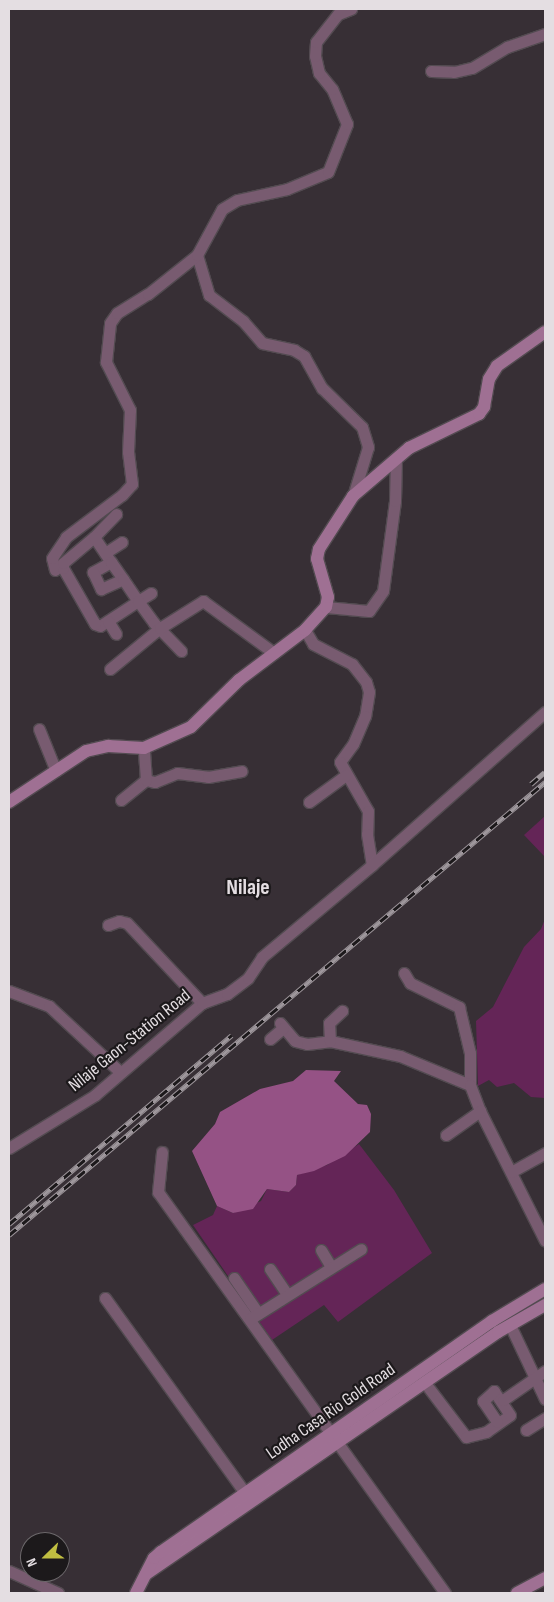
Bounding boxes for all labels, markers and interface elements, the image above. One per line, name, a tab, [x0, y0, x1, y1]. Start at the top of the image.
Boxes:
district label: Nilaje	[226, 875, 270, 901]
street label: Nilaje Gaon-Station Road	[65, 985, 195, 1097]
street label: Lodha Casa Rio Gold Road	[262, 1359, 400, 1465]
north arrow	[20, 1532, 70, 1582]
text: N	[22, 1556, 41, 1569]

